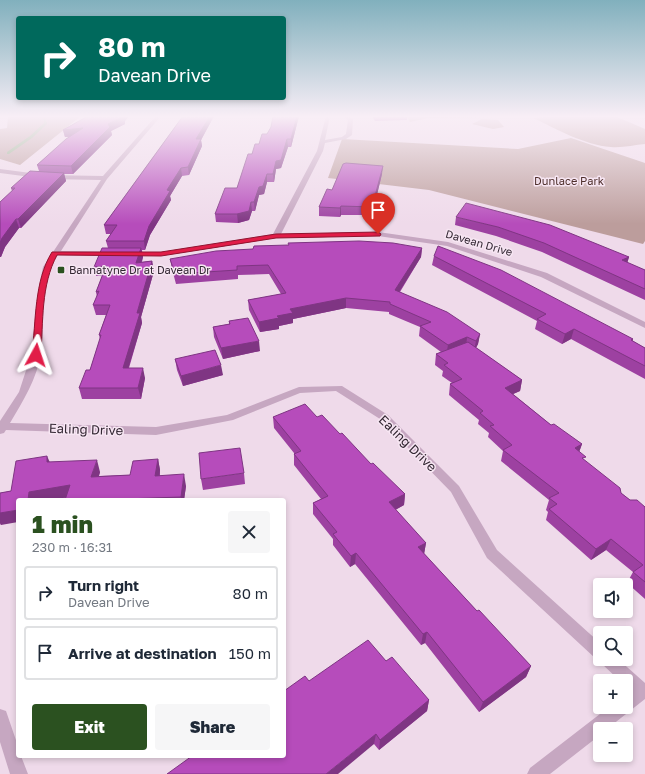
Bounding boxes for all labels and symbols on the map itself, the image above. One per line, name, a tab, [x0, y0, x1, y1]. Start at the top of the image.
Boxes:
park label: Dunlace Park	[534, 174, 604, 187]
pin	[361, 193, 395, 234]
street label: Davean Drive	[444, 227, 514, 258]
place label: Bannatyne Dr at Davean Dr	[69, 263, 211, 276]
marker: Bannatyne Dr at Davean Dr	[56, 265, 66, 275]
position arrow	[15, 334, 57, 376]
street label: Ealing Drive	[376, 411, 440, 475]
street label: Ealing Drive	[49, 420, 123, 438]

